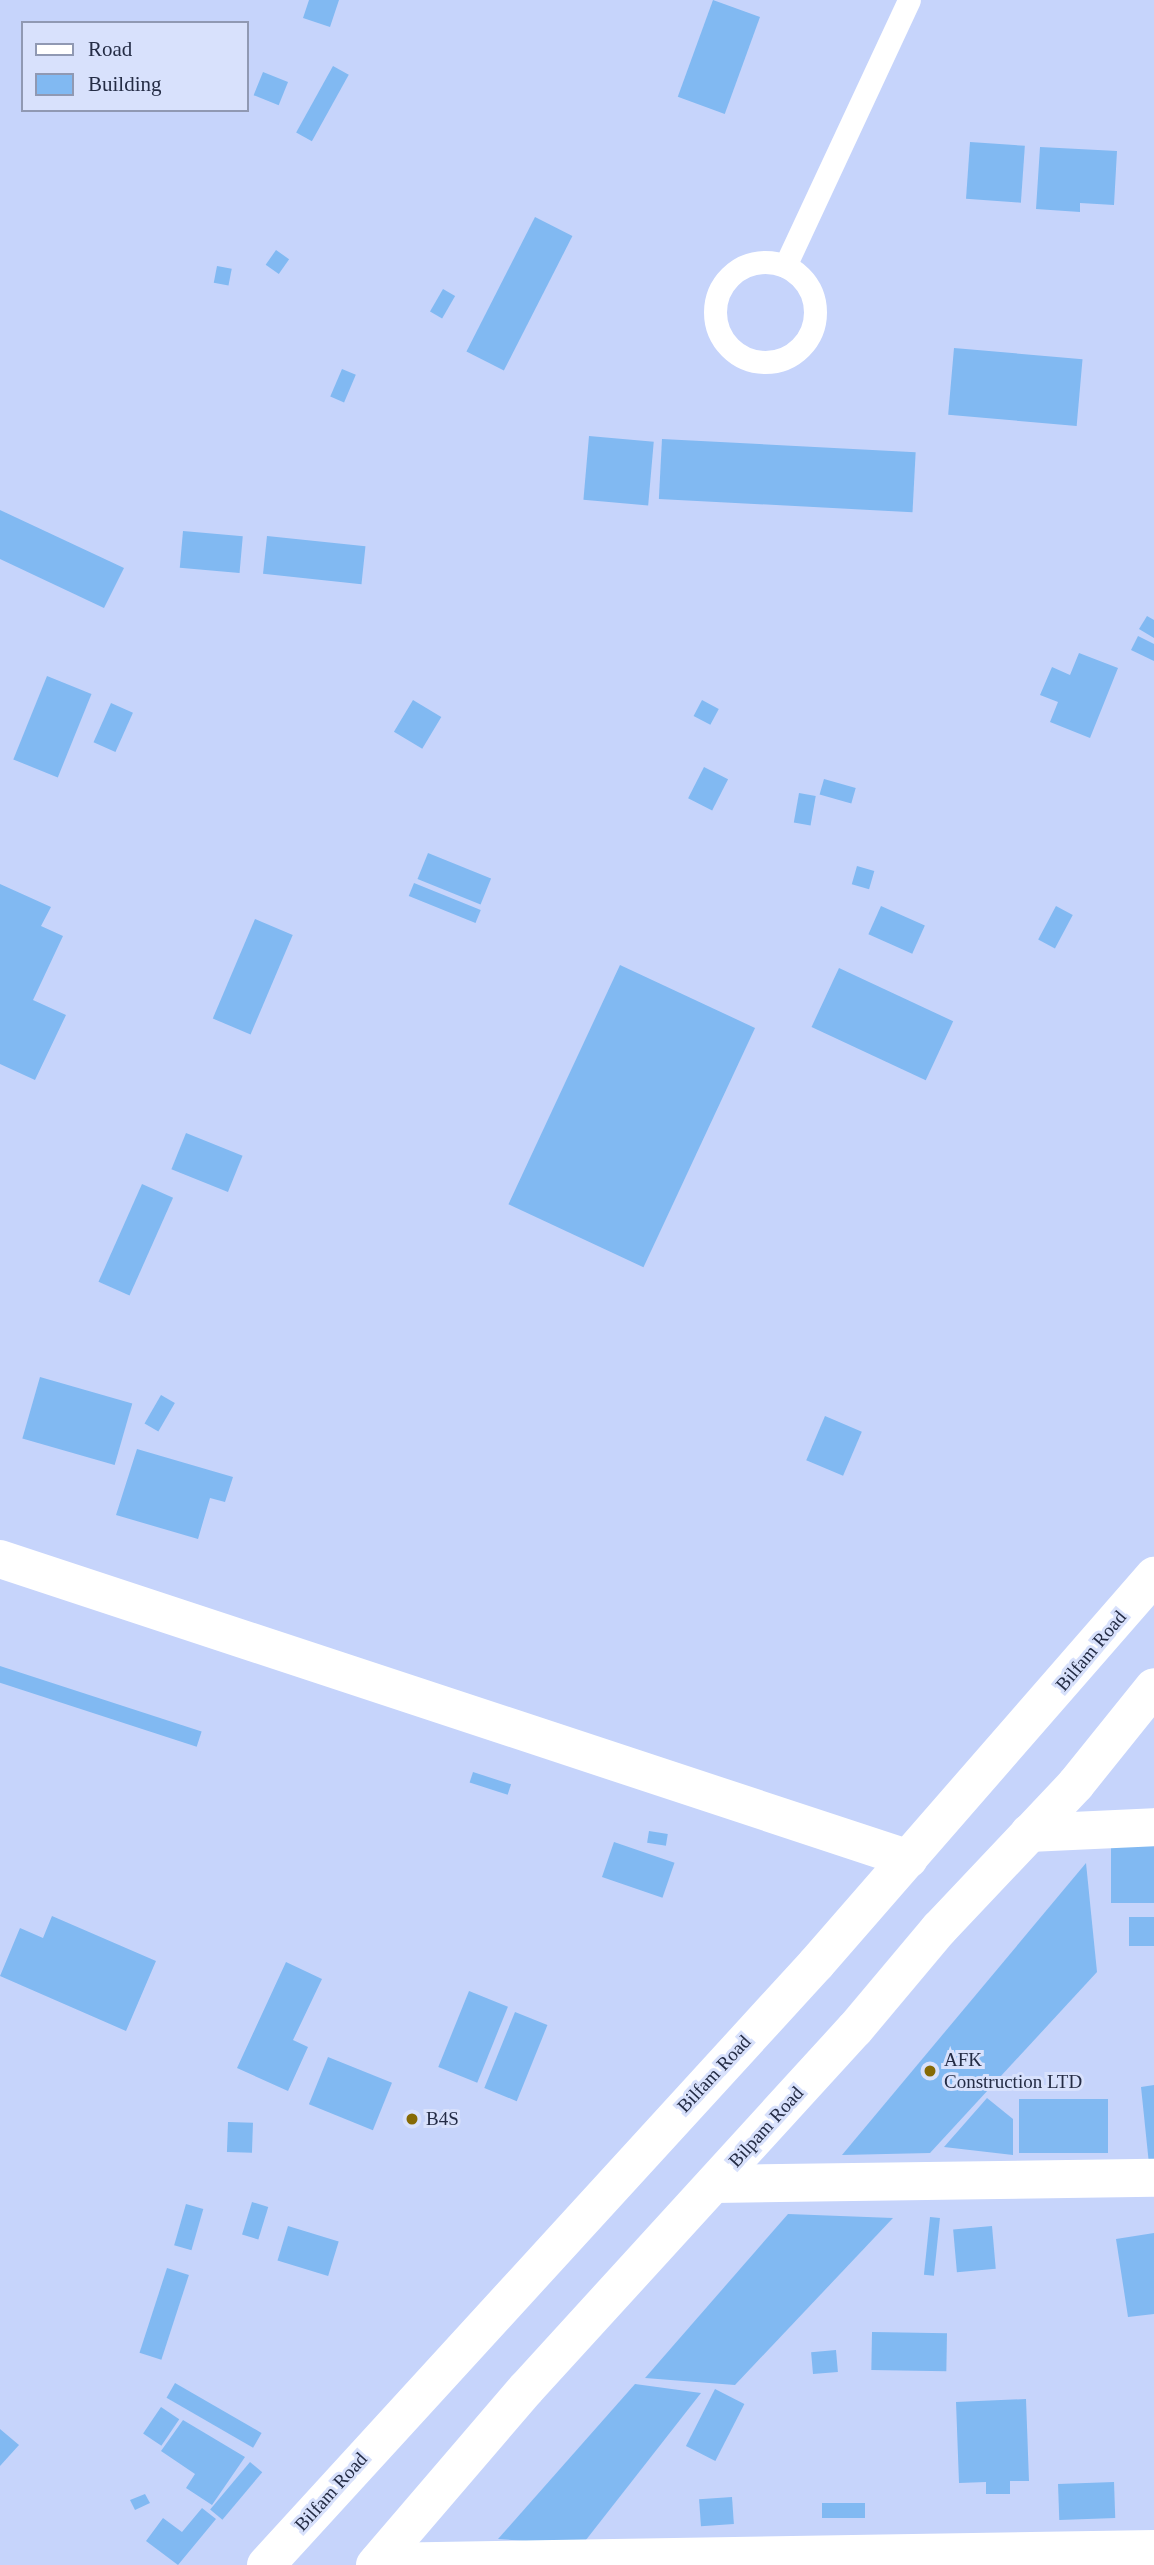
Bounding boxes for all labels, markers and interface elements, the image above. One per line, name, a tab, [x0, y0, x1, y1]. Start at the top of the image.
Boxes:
legend	[21, 21, 248, 112]
text: Road	[88, 37, 132, 61]
text: Building	[88, 72, 162, 96]
street label: Bilfam Road	[1051, 1606, 1131, 1696]
street label: Bilfam Road	[672, 2031, 756, 2117]
place label: AFK Construction LTD	[944, 2049, 1082, 2093]
marker: AFK Construction LTD	[922, 2063, 938, 2079]
street label: Bilpam Road	[724, 2082, 808, 2172]
place label: B4S	[426, 2108, 459, 2130]
marker: B4S	[404, 2111, 420, 2127]
street label: Bilfam Road	[290, 2448, 372, 2536]

